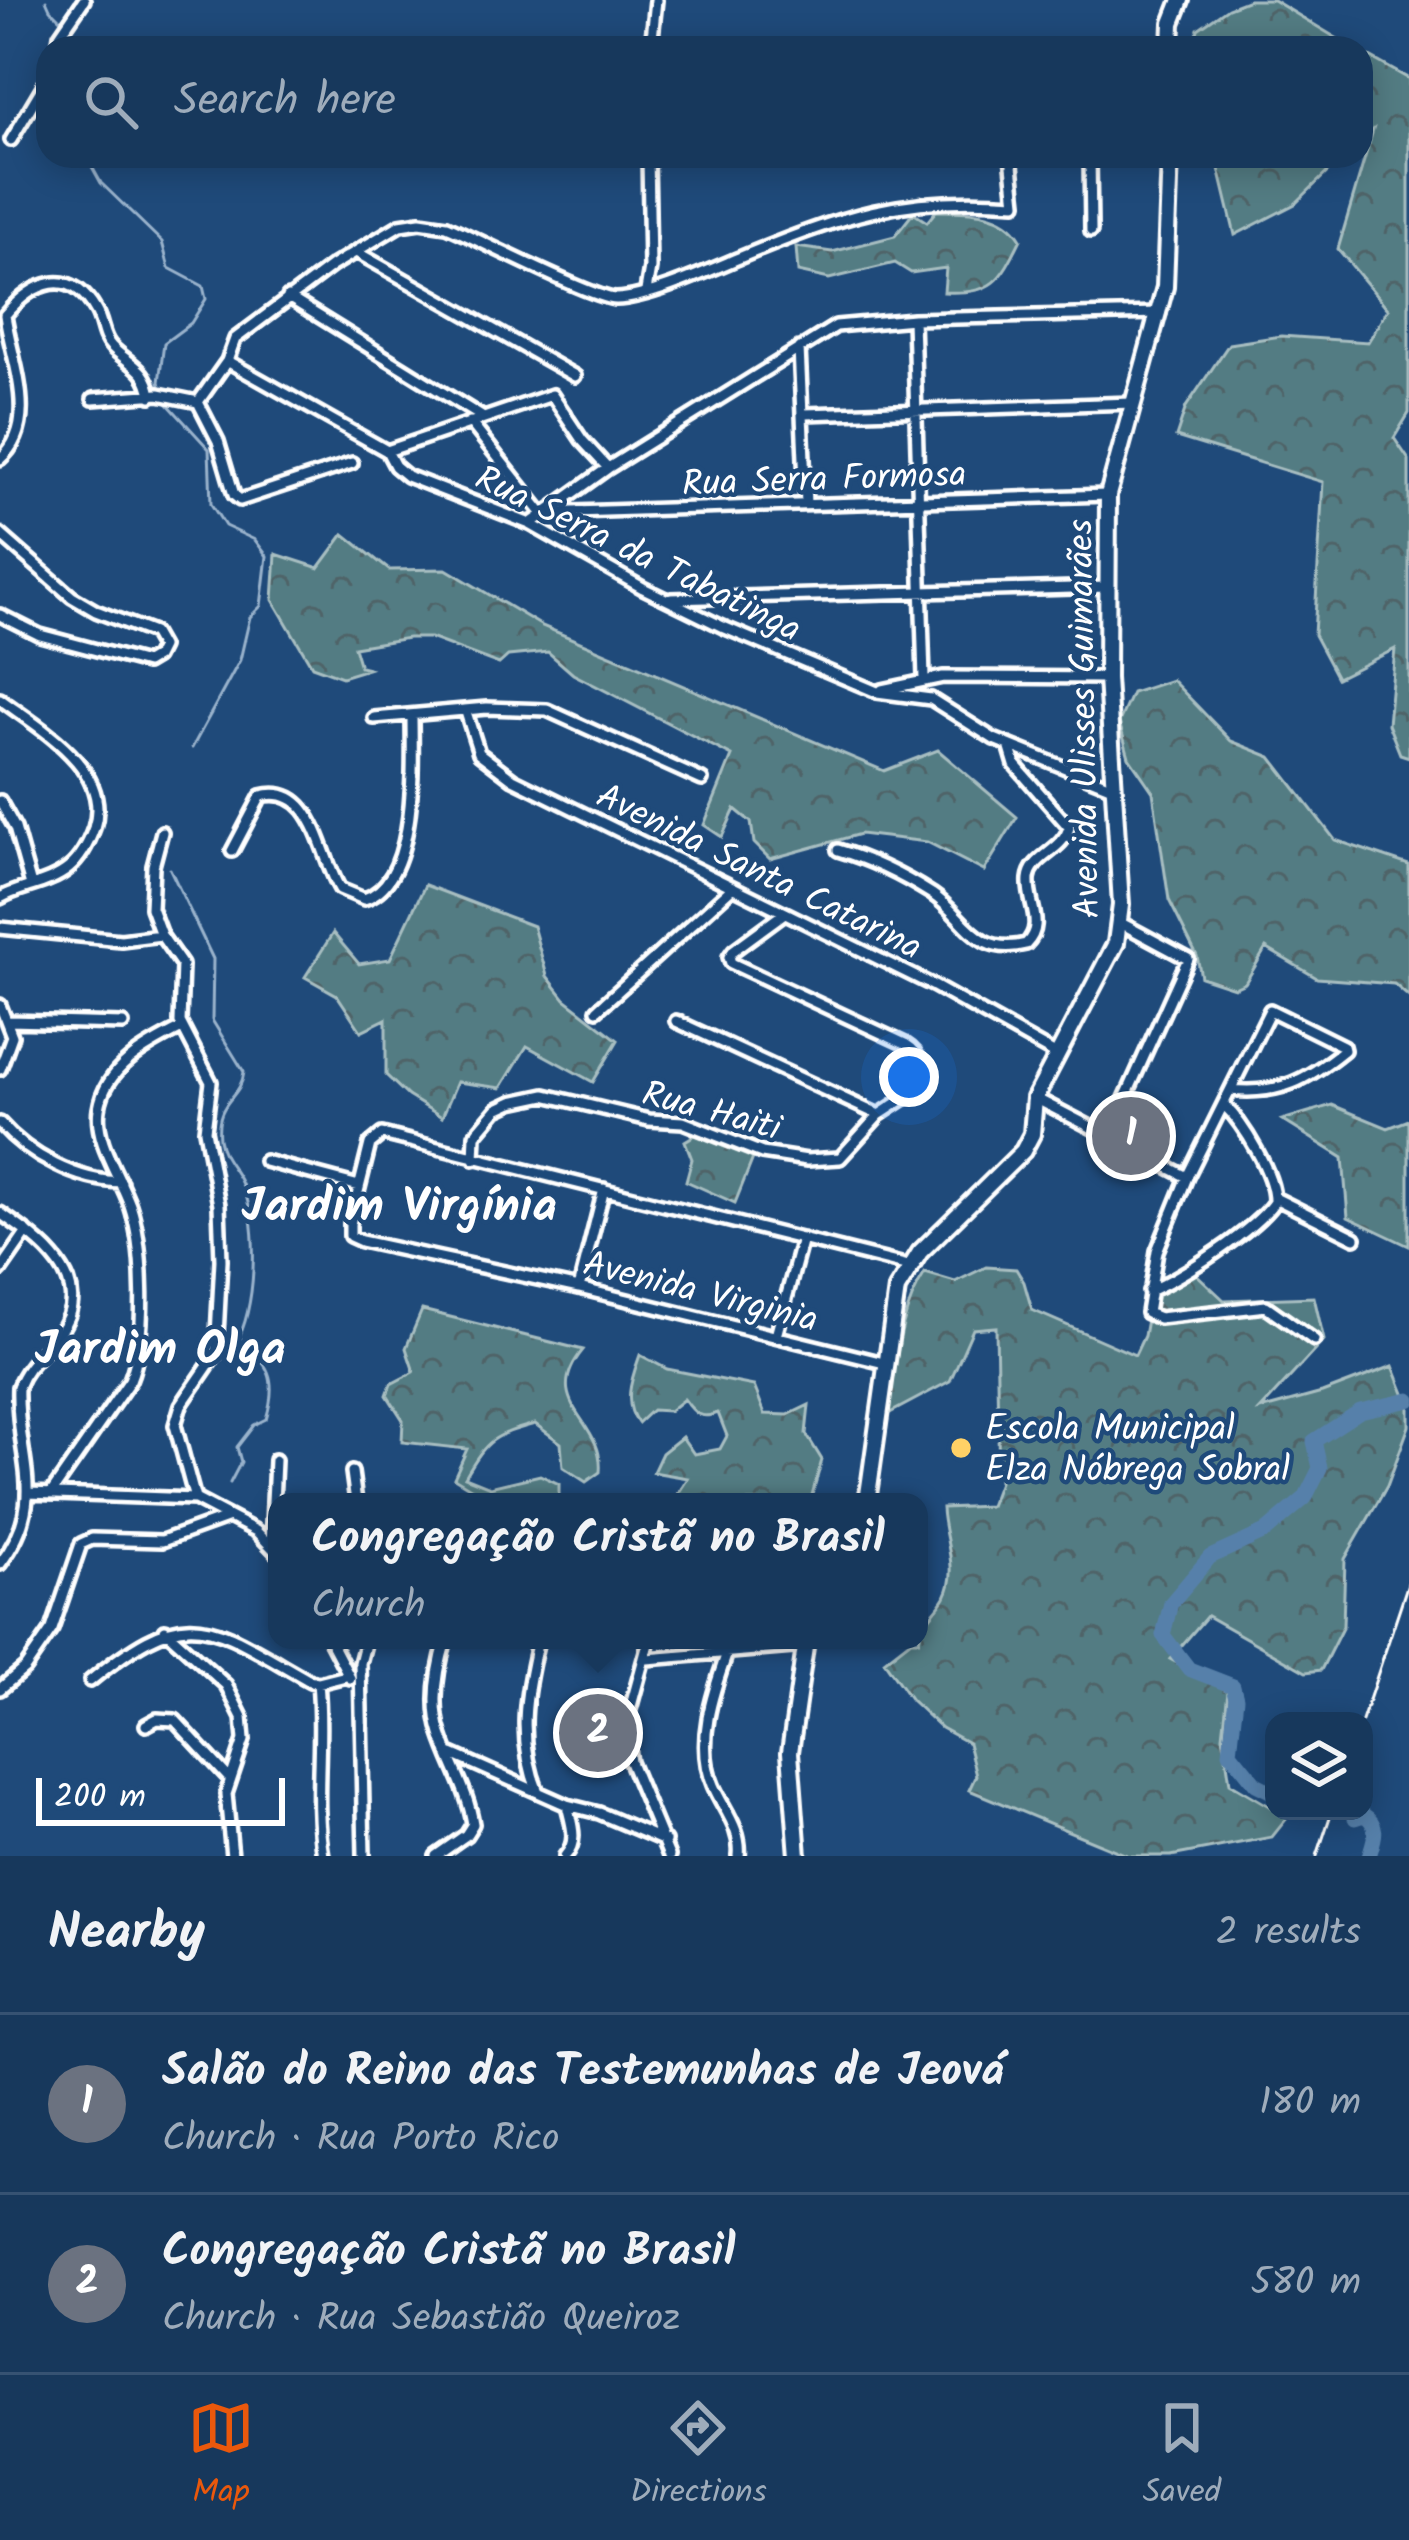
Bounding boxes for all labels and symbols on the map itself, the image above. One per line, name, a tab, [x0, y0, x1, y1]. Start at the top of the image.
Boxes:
street label: Rua Serra Formosa	[681, 447, 967, 514]
street label: Rua Serra da Tabatinga	[465, 451, 810, 659]
street label: Avenida Ulisses Guimarães	[1054, 519, 1117, 919]
street label: Avenida Santa Catarina	[586, 769, 931, 977]
your location	[879, 1047, 939, 1107]
street label: Rua Haiti	[635, 1067, 788, 1159]
pin: 1	[1092, 1091, 1170, 1181]
district label: Jardim Virgínia	[241, 1170, 557, 1246]
street label: Avenida Virginia	[577, 1237, 824, 1350]
district label: Jardim Olga	[34, 1313, 286, 1389]
place label: Escola Municipal Elza Nóbrega Sobral	[985, 1402, 1290, 1500]
marker: Escola Municipal Elza Nóbrega Sobral	[948, 1435, 974, 1461]
pin: 2	[559, 1688, 637, 1778]
scale bar	[36, 1772, 285, 1825]

